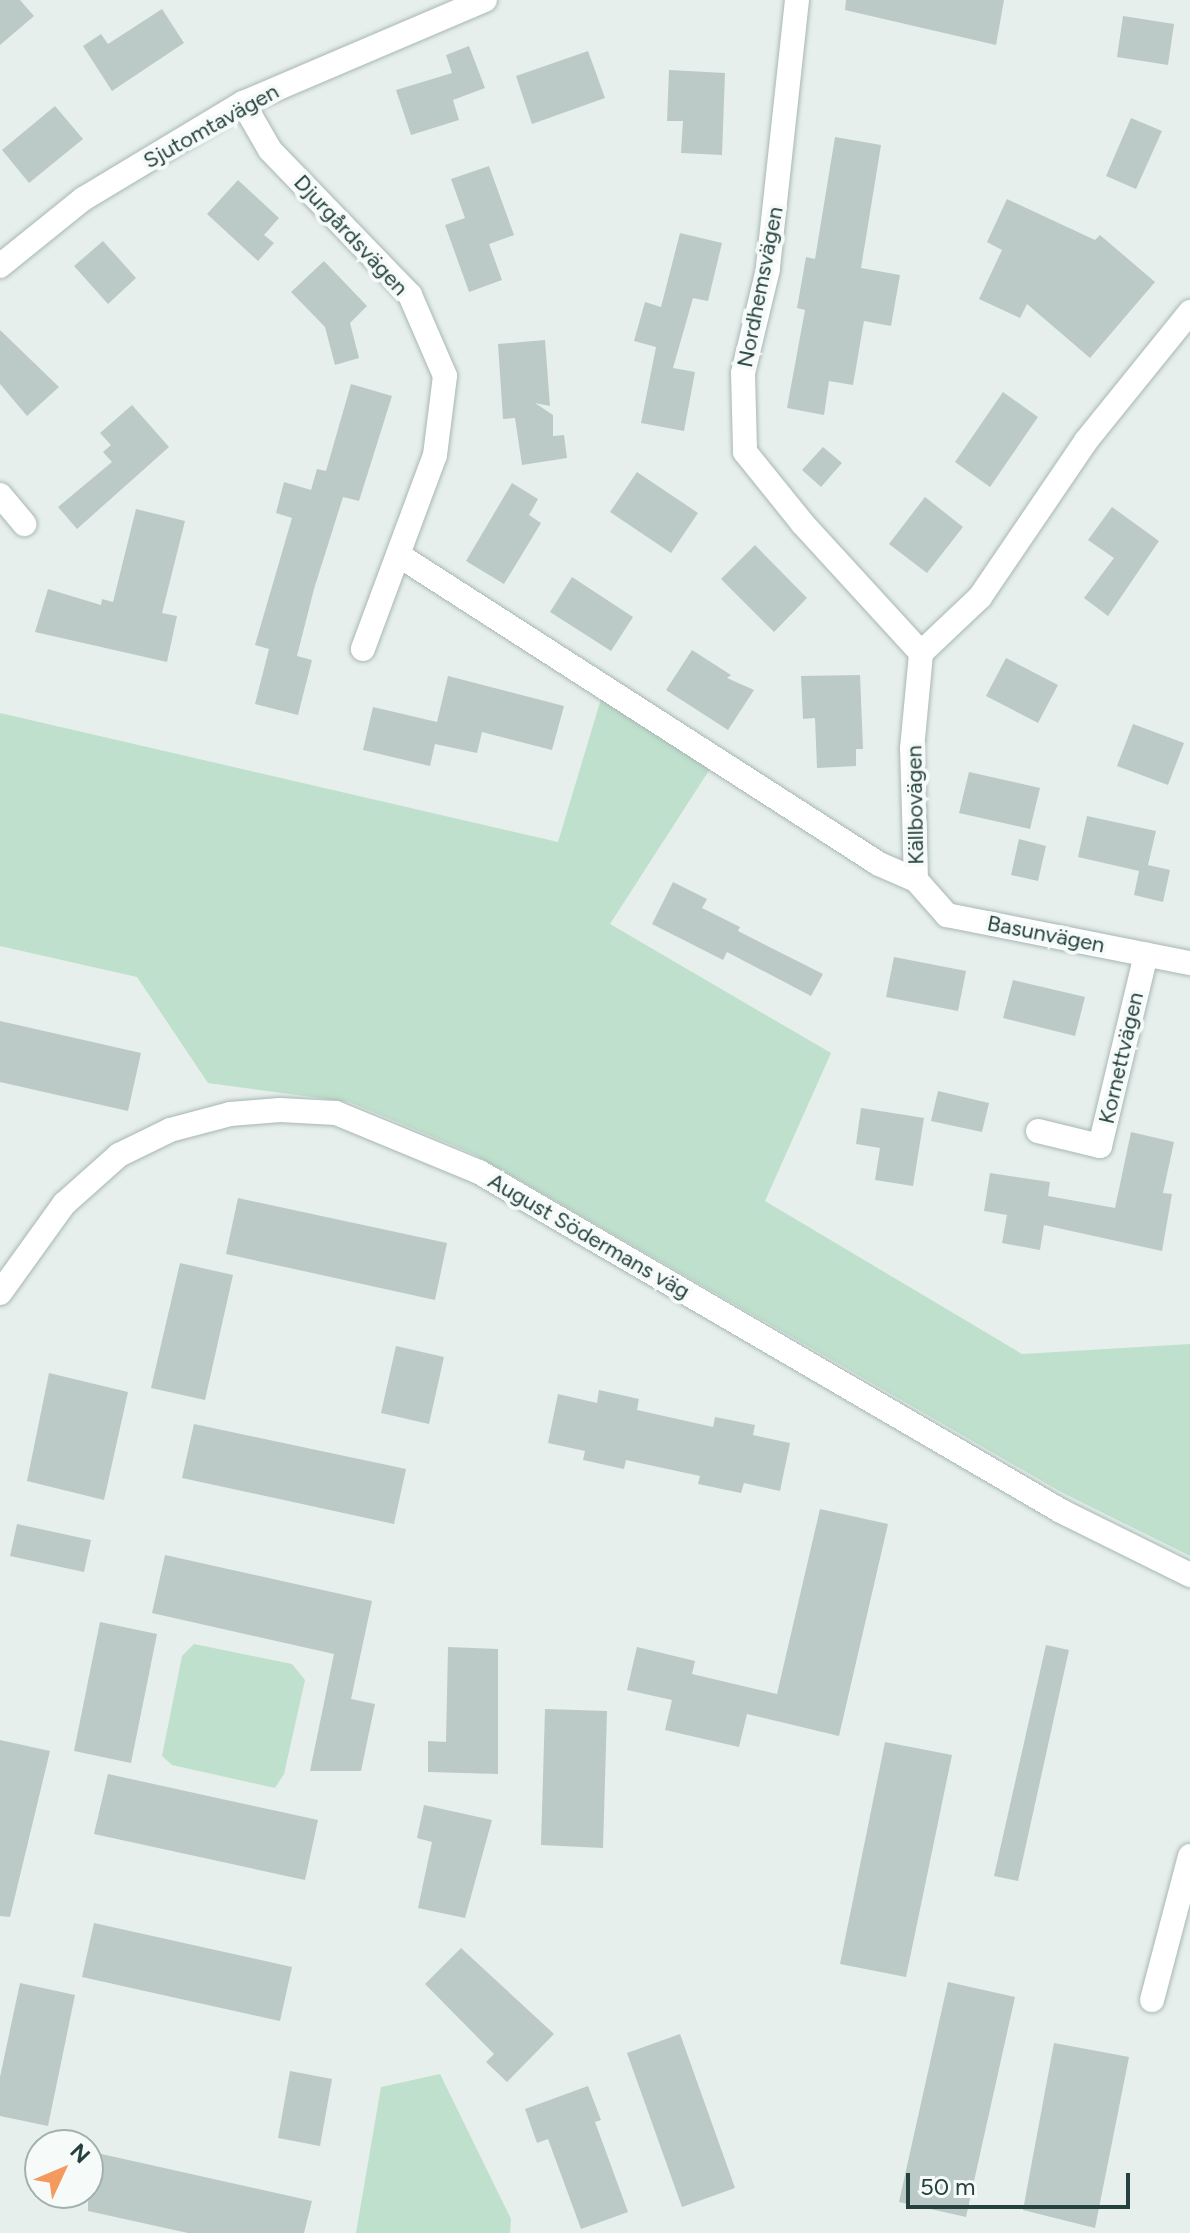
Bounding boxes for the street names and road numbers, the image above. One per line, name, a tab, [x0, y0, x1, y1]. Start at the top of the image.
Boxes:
street label: Sjutomtavägen	[139, 78, 283, 174]
street label: Djurgårdsvägen	[288, 169, 414, 301]
street label: Nordhemsvägen	[731, 204, 789, 370]
street label: Källbovägen	[901, 745, 929, 865]
street label: Basunvägen	[985, 910, 1107, 958]
street label: Kornettvägen	[1093, 990, 1149, 1126]
street label: August Södermans väg	[483, 1167, 695, 1305]

